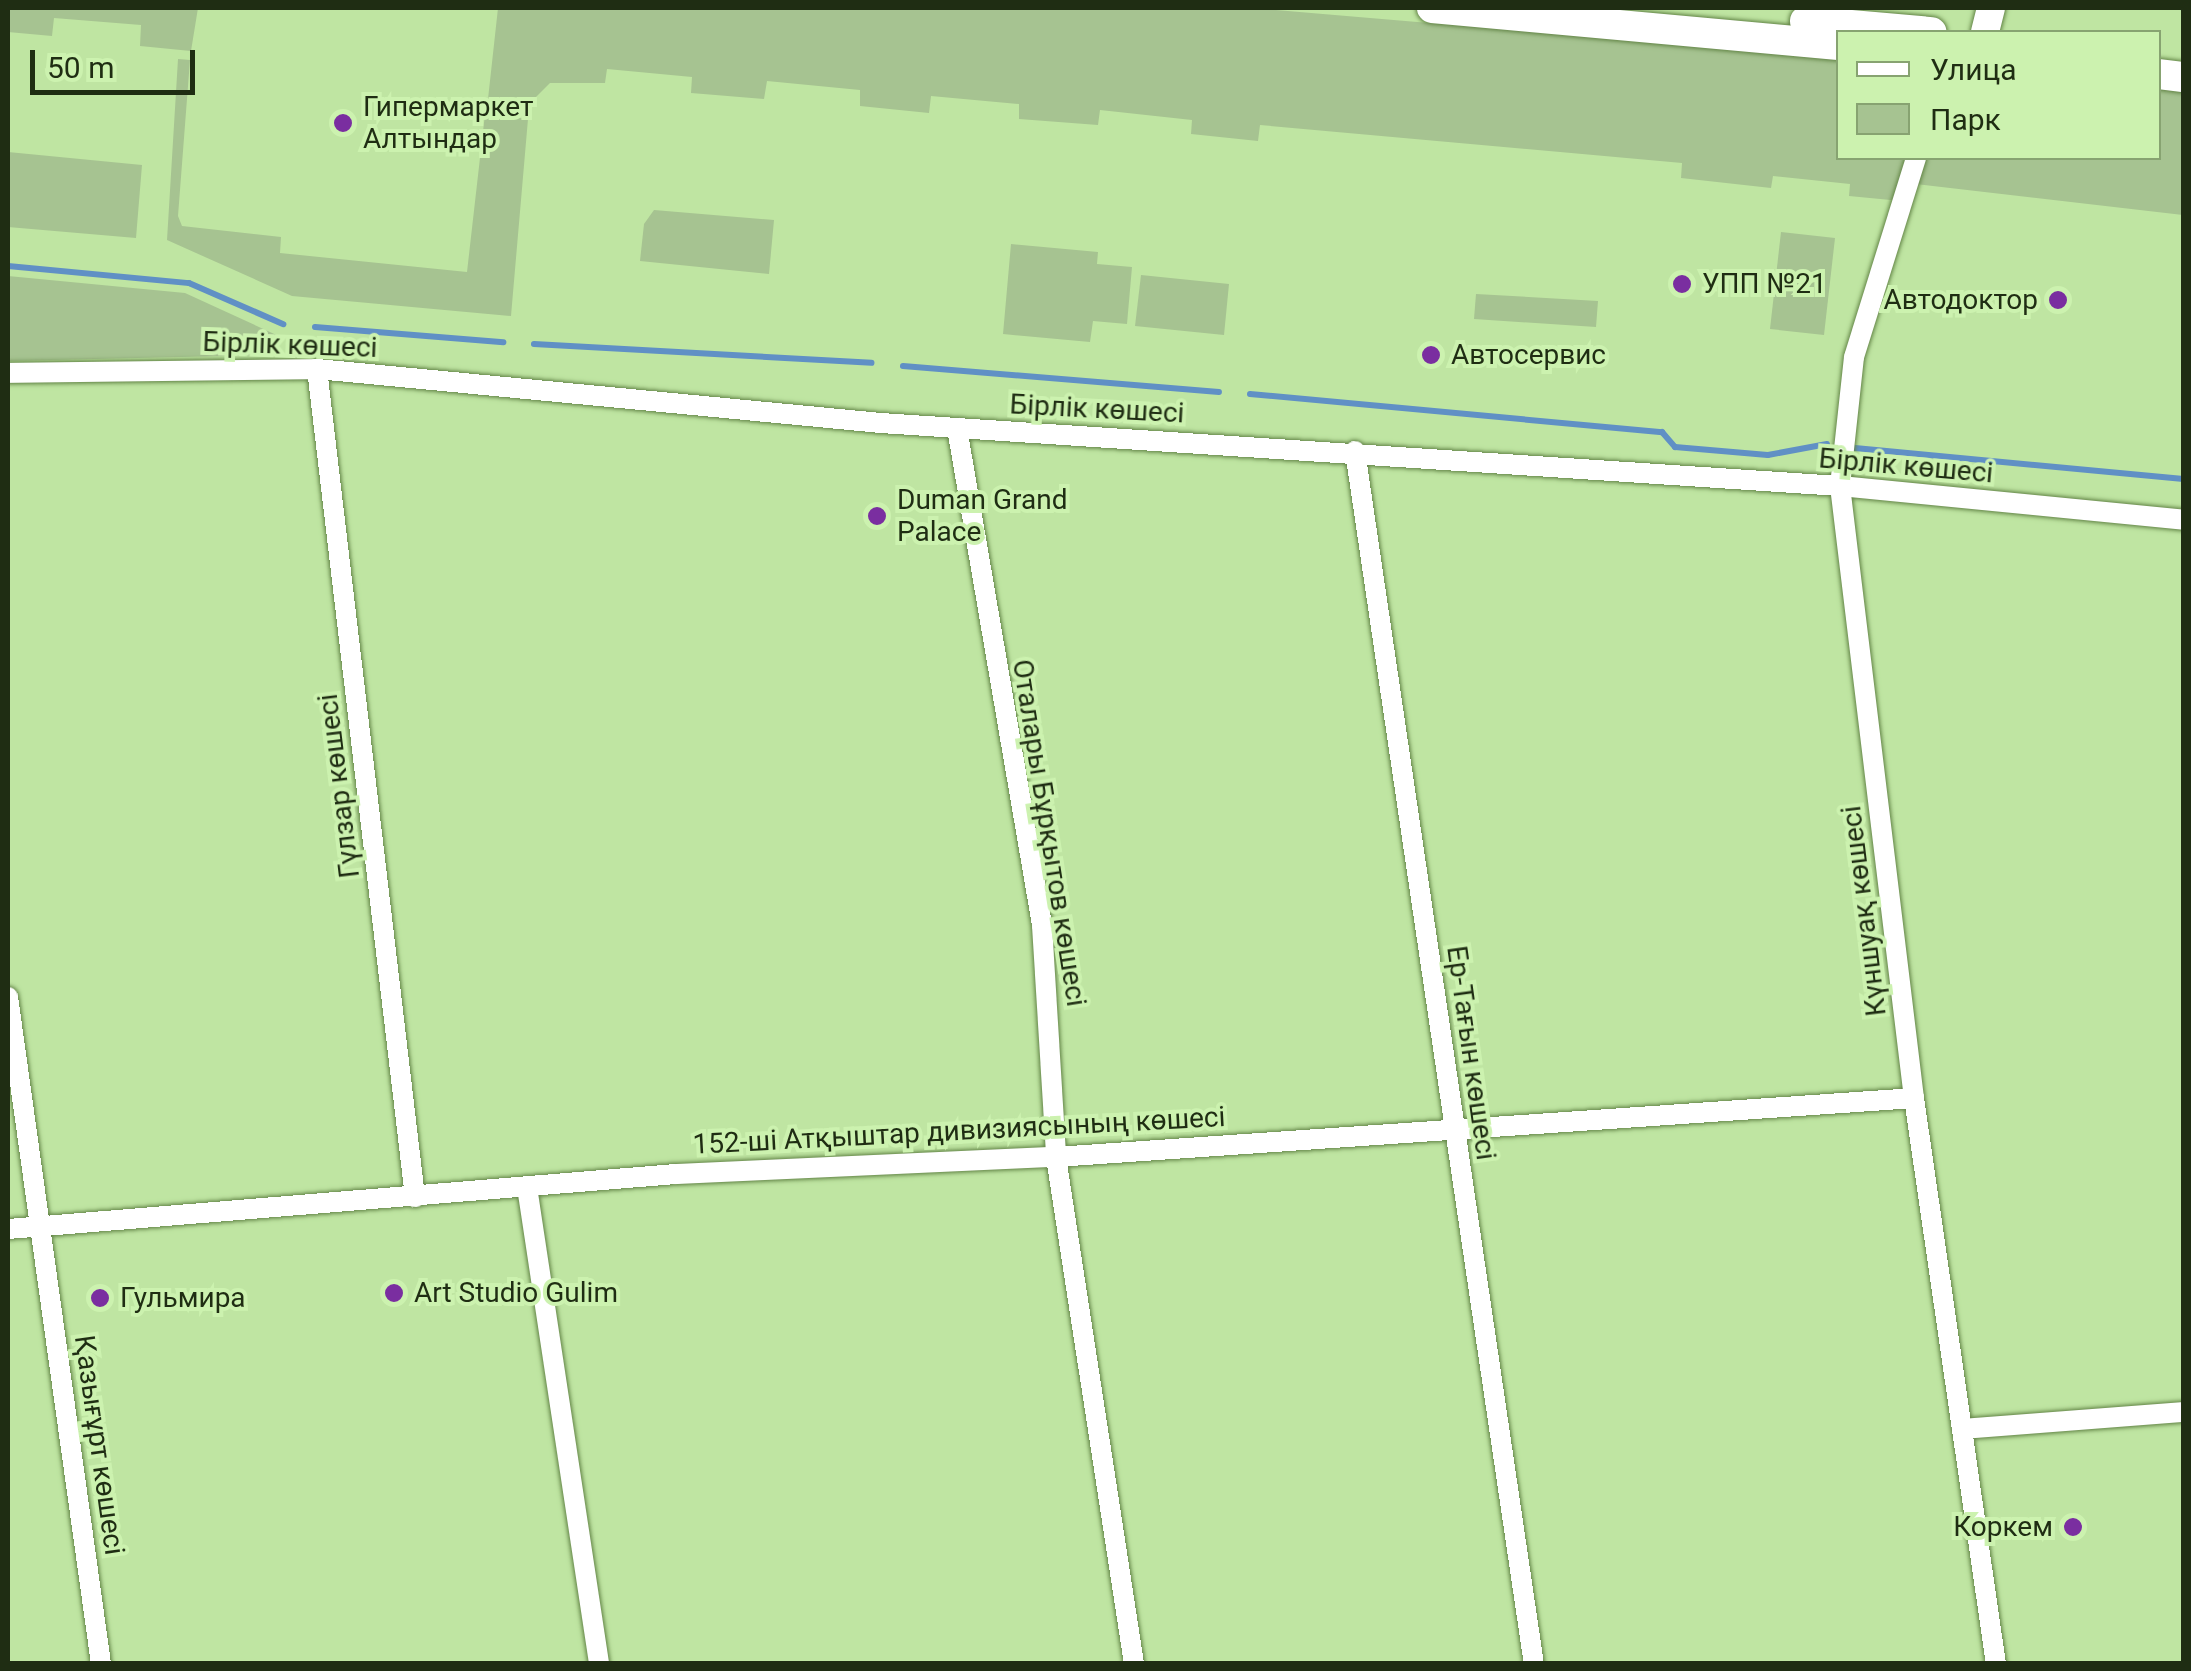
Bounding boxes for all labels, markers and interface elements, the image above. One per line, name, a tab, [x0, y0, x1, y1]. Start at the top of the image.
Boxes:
scale bar	[35, 30, 200, 92]
legend	[1836, 30, 2161, 160]
text: 50 m	[47, 50, 114, 85]
text: Улица	[1930, 52, 2017, 87]
place label: Гипермаркет Алтындар	[363, 90, 533, 156]
text: Парк	[1930, 102, 2001, 137]
marker: Гипермаркет Алтындар	[332, 112, 354, 134]
place label: УПП №21	[1702, 267, 1827, 301]
marker: УПП №21	[1671, 273, 1693, 295]
place label: Автодоктор	[1883, 283, 2038, 317]
marker: Автодоктор	[2047, 289, 2069, 311]
street label: Бірлік көшесі	[202, 325, 378, 365]
place label: Автосервис	[1451, 338, 1606, 372]
marker: Автосервис	[1420, 344, 1442, 366]
street label: Бірлік көшесі	[1009, 388, 1185, 430]
street label: Бірлік көшесі	[1817, 442, 1995, 490]
place label: Duman Grand Palace	[897, 483, 1068, 549]
marker: Duman Grand Palace	[866, 505, 888, 527]
street label: Оталары Бұрқытов көшесі	[1005, 657, 1093, 1009]
street label: Гүлзар көшесі	[311, 692, 367, 880]
street label: Күншуақ көшесі	[1834, 804, 1894, 1018]
street label: Ер-Тағын көшесі	[1439, 944, 1503, 1162]
street label: 152-ші Атқыштар дивизиясының көшесі	[692, 1100, 1226, 1162]
place label: Art Studio Gulim	[414, 1276, 618, 1310]
place label: Гульмира	[120, 1281, 246, 1315]
marker: Art Studio Gulim	[383, 1282, 405, 1304]
marker: Гульмира	[89, 1287, 111, 1309]
street label: Қазығұрт көшесі	[67, 1333, 131, 1557]
place label: Коркем	[1953, 1510, 2053, 1544]
marker: Коркем	[2062, 1516, 2084, 1538]

